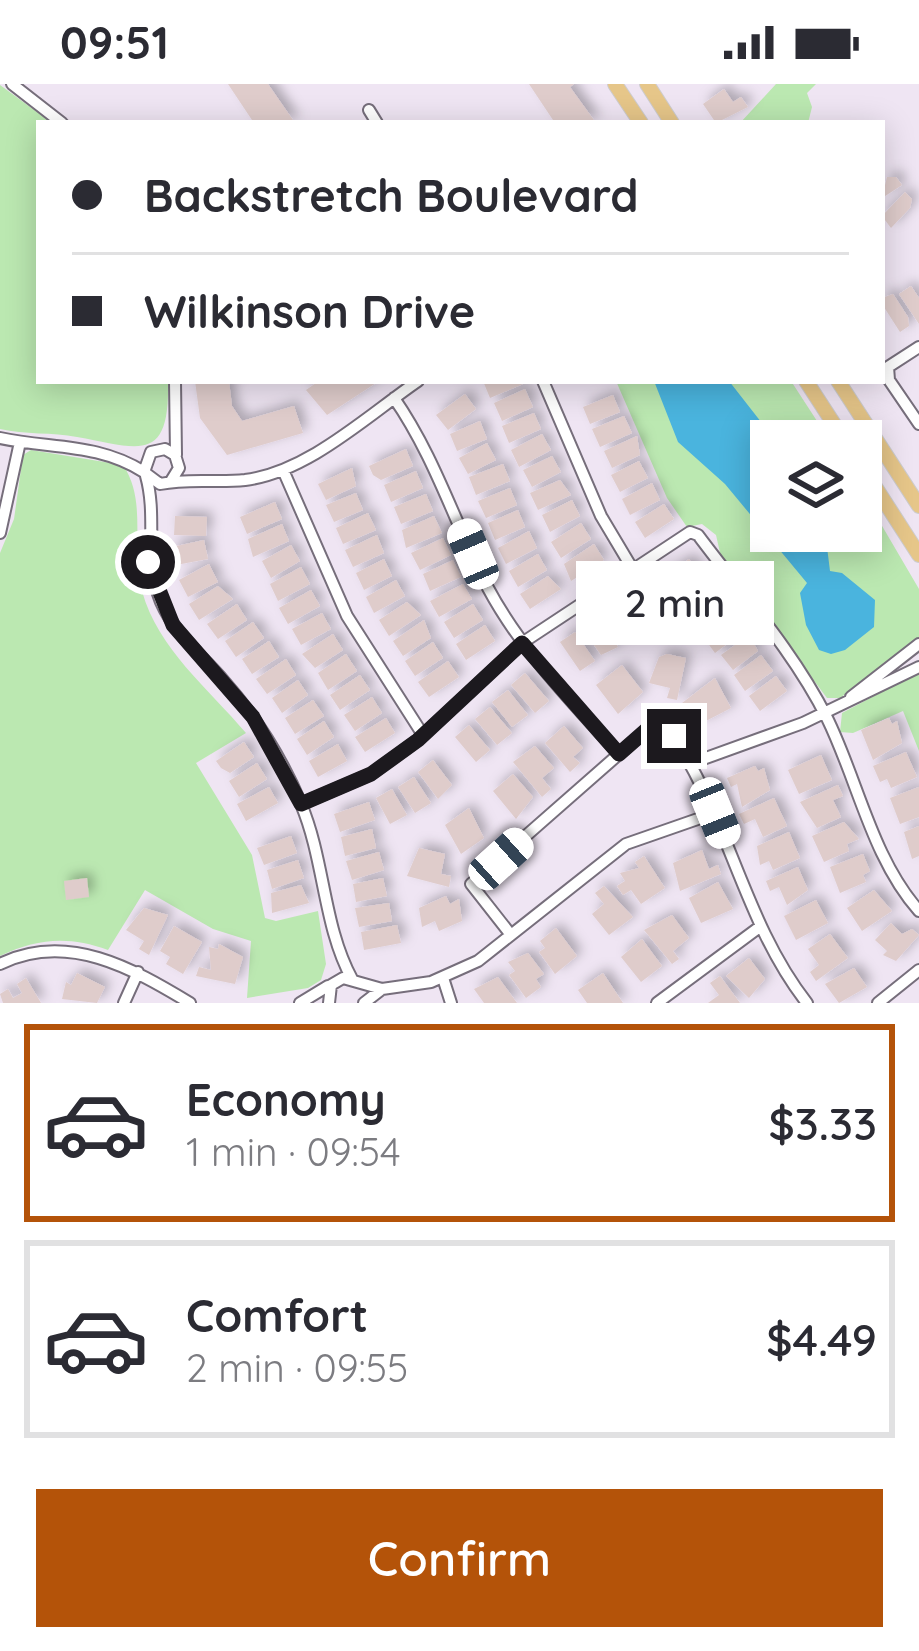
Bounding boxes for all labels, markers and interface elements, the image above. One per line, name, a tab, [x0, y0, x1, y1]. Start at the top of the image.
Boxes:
text: 09:51	[60, 14, 169, 70]
text: Backstretch Boulevard	[144, 167, 638, 223]
text: Wilkinson Drive	[144, 283, 475, 339]
map controls	[750, 420, 882, 552]
button: layers	[750, 420, 882, 552]
car	[442, 514, 504, 594]
route start	[121, 535, 175, 589]
callout: 2 min	[575, 562, 773, 646]
text: 2 min	[625, 578, 725, 627]
route end	[647, 709, 701, 763]
car	[685, 773, 745, 853]
car	[462, 822, 540, 896]
icon: car	[42, 1069, 150, 1177]
text: Economy	[186, 1071, 386, 1127]
text: $3.33	[769, 1095, 877, 1151]
text: 1 min · 09:54	[186, 1127, 401, 1176]
icon: car	[42, 1285, 150, 1393]
text: Comfort	[186, 1287, 368, 1343]
text: $4.49	[766, 1311, 877, 1367]
text: 2 min · 09:55	[186, 1343, 408, 1392]
button: Confirm	[36, 1489, 883, 1627]

